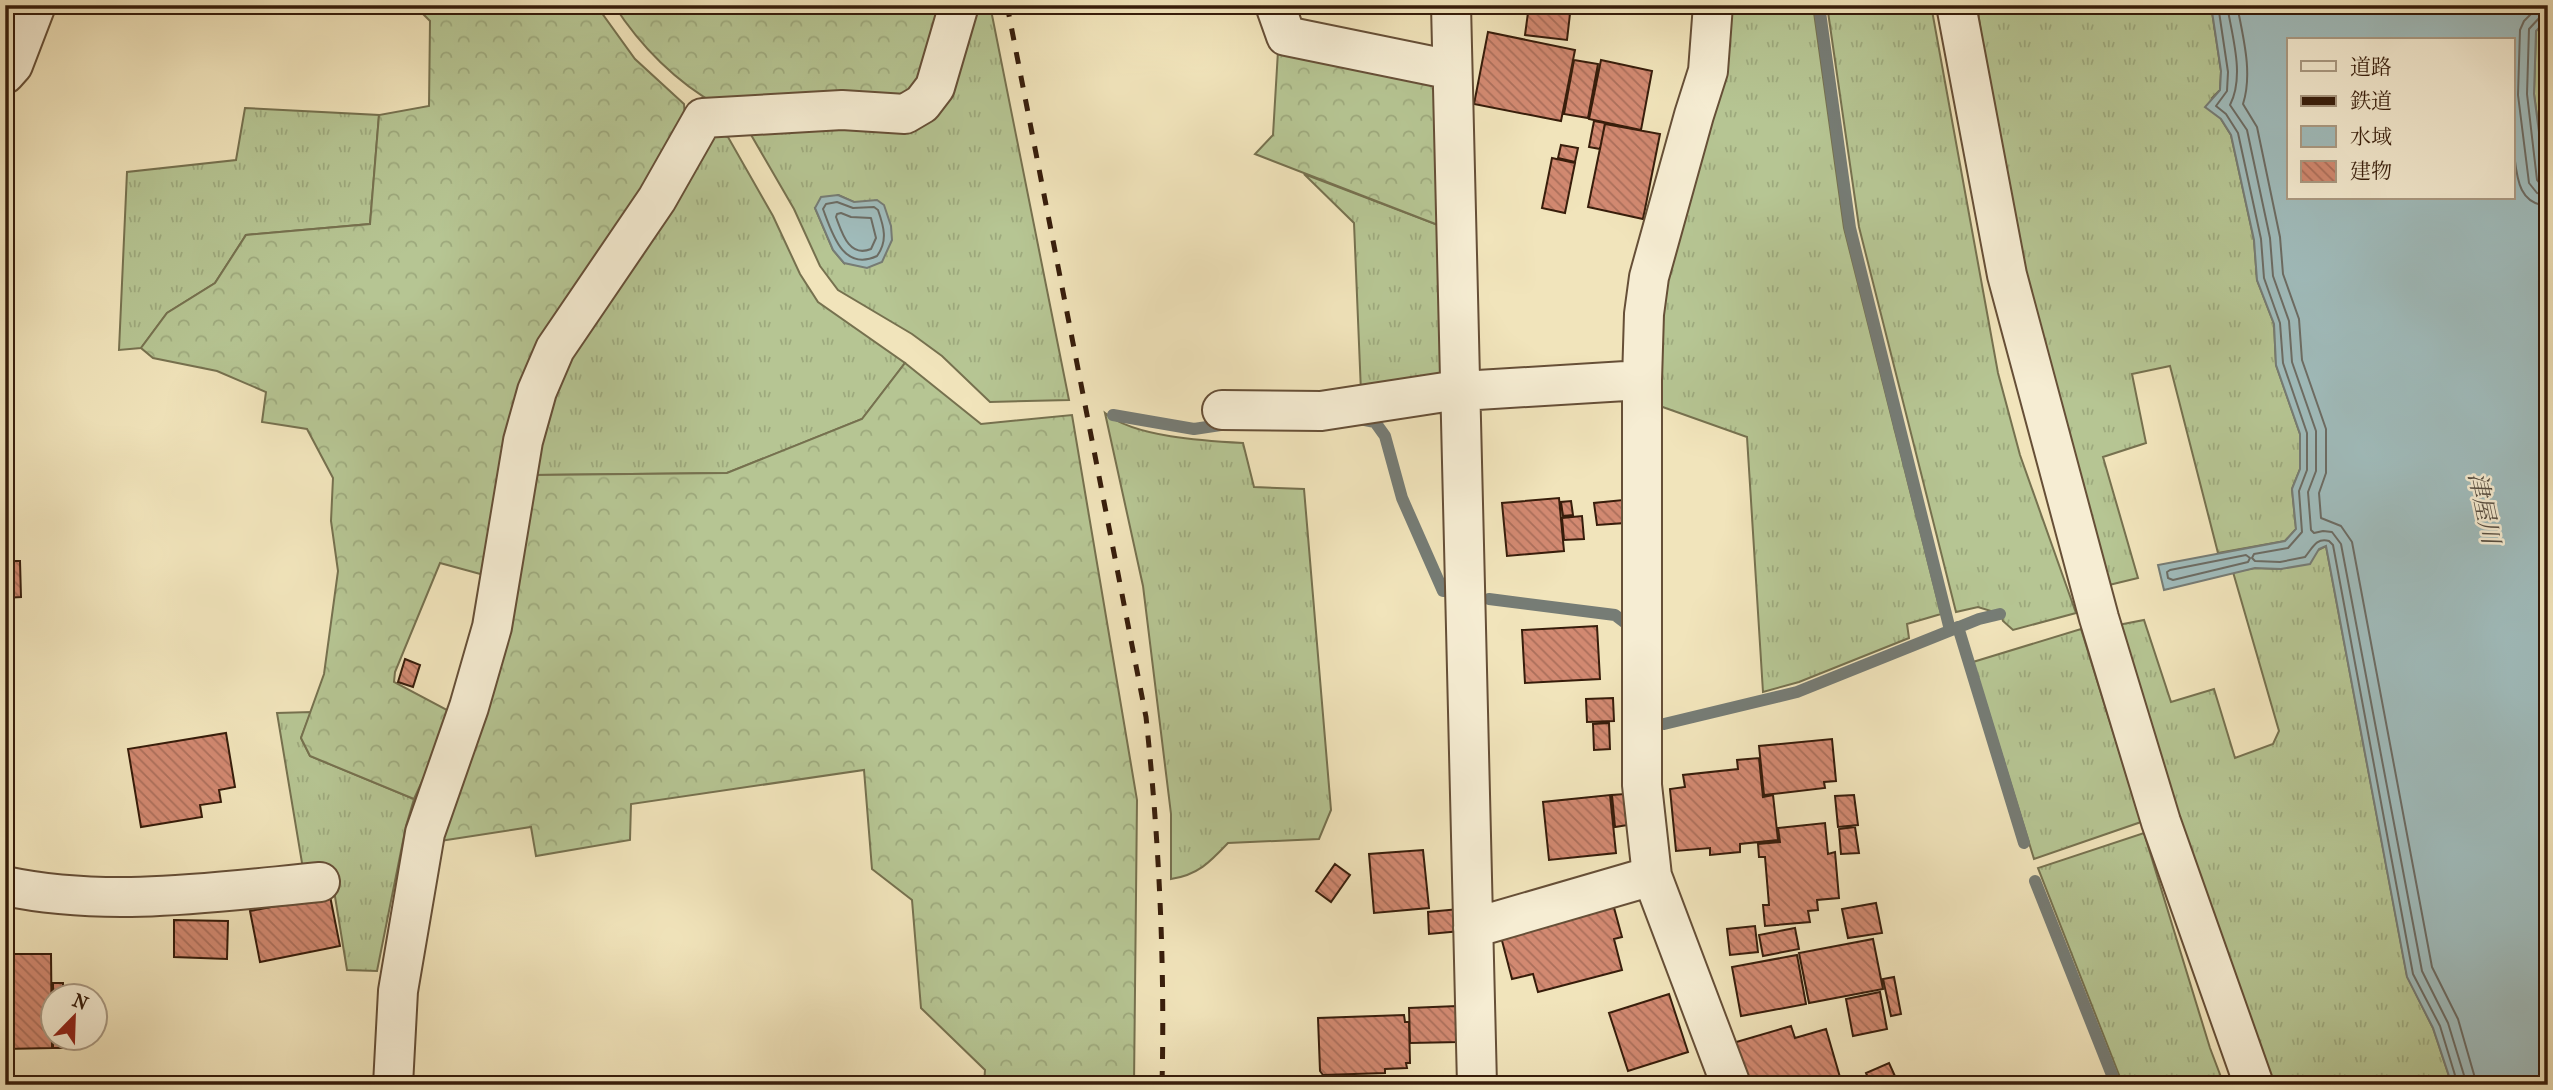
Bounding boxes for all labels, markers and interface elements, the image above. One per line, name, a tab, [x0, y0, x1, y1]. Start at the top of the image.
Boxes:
legend	[2287, 38, 2514, 200]
text: 道路	[2350, 55, 2392, 79]
text: 鉄道	[2350, 89, 2392, 113]
text: 水域	[2350, 125, 2392, 149]
text: 建物	[2350, 159, 2392, 183]
water label: 津屋川	[2463, 470, 2506, 549]
north arrow	[38, 982, 108, 1052]
text: N	[69, 989, 92, 1015]

